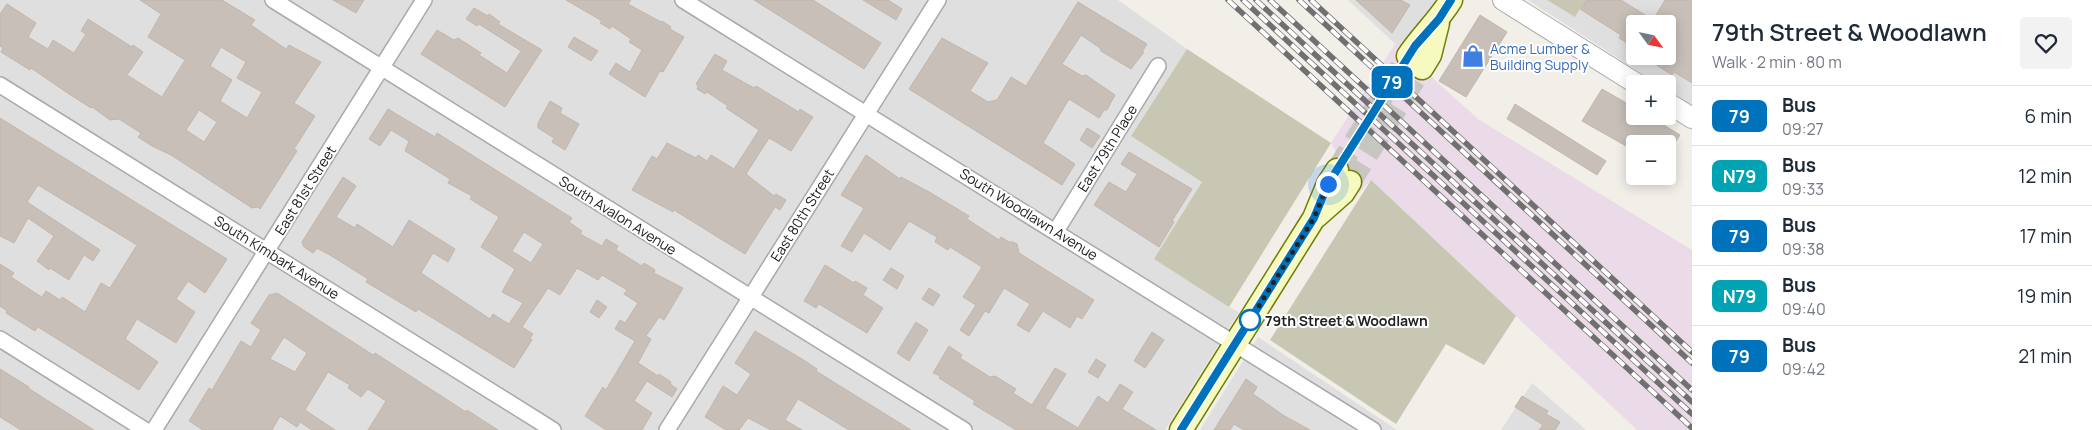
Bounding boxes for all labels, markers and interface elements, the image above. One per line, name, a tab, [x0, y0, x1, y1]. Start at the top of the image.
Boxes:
north arrow	[1626, 15, 1676, 65]
map controls	[1626, 15, 1676, 185]
text: 79th Street & Woodlawn	[1712, 15, 1987, 48]
button: heart	[2020, 17, 2072, 69]
place label: Acme Lumber & Building Supply	[1490, 39, 1590, 74]
shop icon: Acme Lumber & Building Supply	[1460, 43, 1486, 69]
text: Walk · 2 min · 80 m	[1712, 51, 1842, 73]
line badge: 79	[1370, 66, 1414, 98]
text: 79	[1382, 70, 1402, 94]
button: +	[1626, 75, 1676, 125]
text: Bus	[1782, 92, 1816, 118]
street label: East 79th Place	[1073, 101, 1141, 195]
text: 6 min	[2025, 103, 2072, 129]
text: 79	[1729, 104, 1750, 128]
text: 09:27	[1782, 118, 1824, 140]
button: −	[1626, 135, 1676, 185]
street label: East 81st Street	[270, 141, 340, 238]
text: Bus	[1782, 152, 1816, 178]
text: 12 min	[2018, 163, 2072, 189]
street label: South Woodlawn Avenue	[956, 164, 1102, 264]
text: N79	[1723, 164, 1756, 188]
street label: East 80th Street	[766, 165, 838, 265]
street label: South Avalon Avenue	[556, 171, 680, 259]
your location	[1316, 172, 1341, 197]
text: 09:33	[1782, 178, 1824, 200]
street label: South Kimbark Avenue	[211, 211, 343, 303]
text: Bus	[1782, 212, 1816, 238]
text: 17 min	[2019, 223, 2072, 249]
text: 79	[1729, 224, 1750, 248]
text: 09:38	[1782, 238, 1825, 260]
text: Bus	[1782, 272, 1816, 298]
text: 19 min	[2017, 283, 2072, 309]
text: N79	[1723, 284, 1756, 308]
text: 09:40	[1782, 298, 1826, 320]
marker: 79th Street & Woodlawn	[1239, 309, 1261, 331]
place label: 79th Street & Woodlawn	[1265, 311, 1428, 330]
text: Bus	[1782, 332, 1816, 358]
text: 21 min	[2018, 343, 2072, 369]
text: 79	[1729, 344, 1750, 368]
text: 09:42	[1782, 358, 1825, 380]

